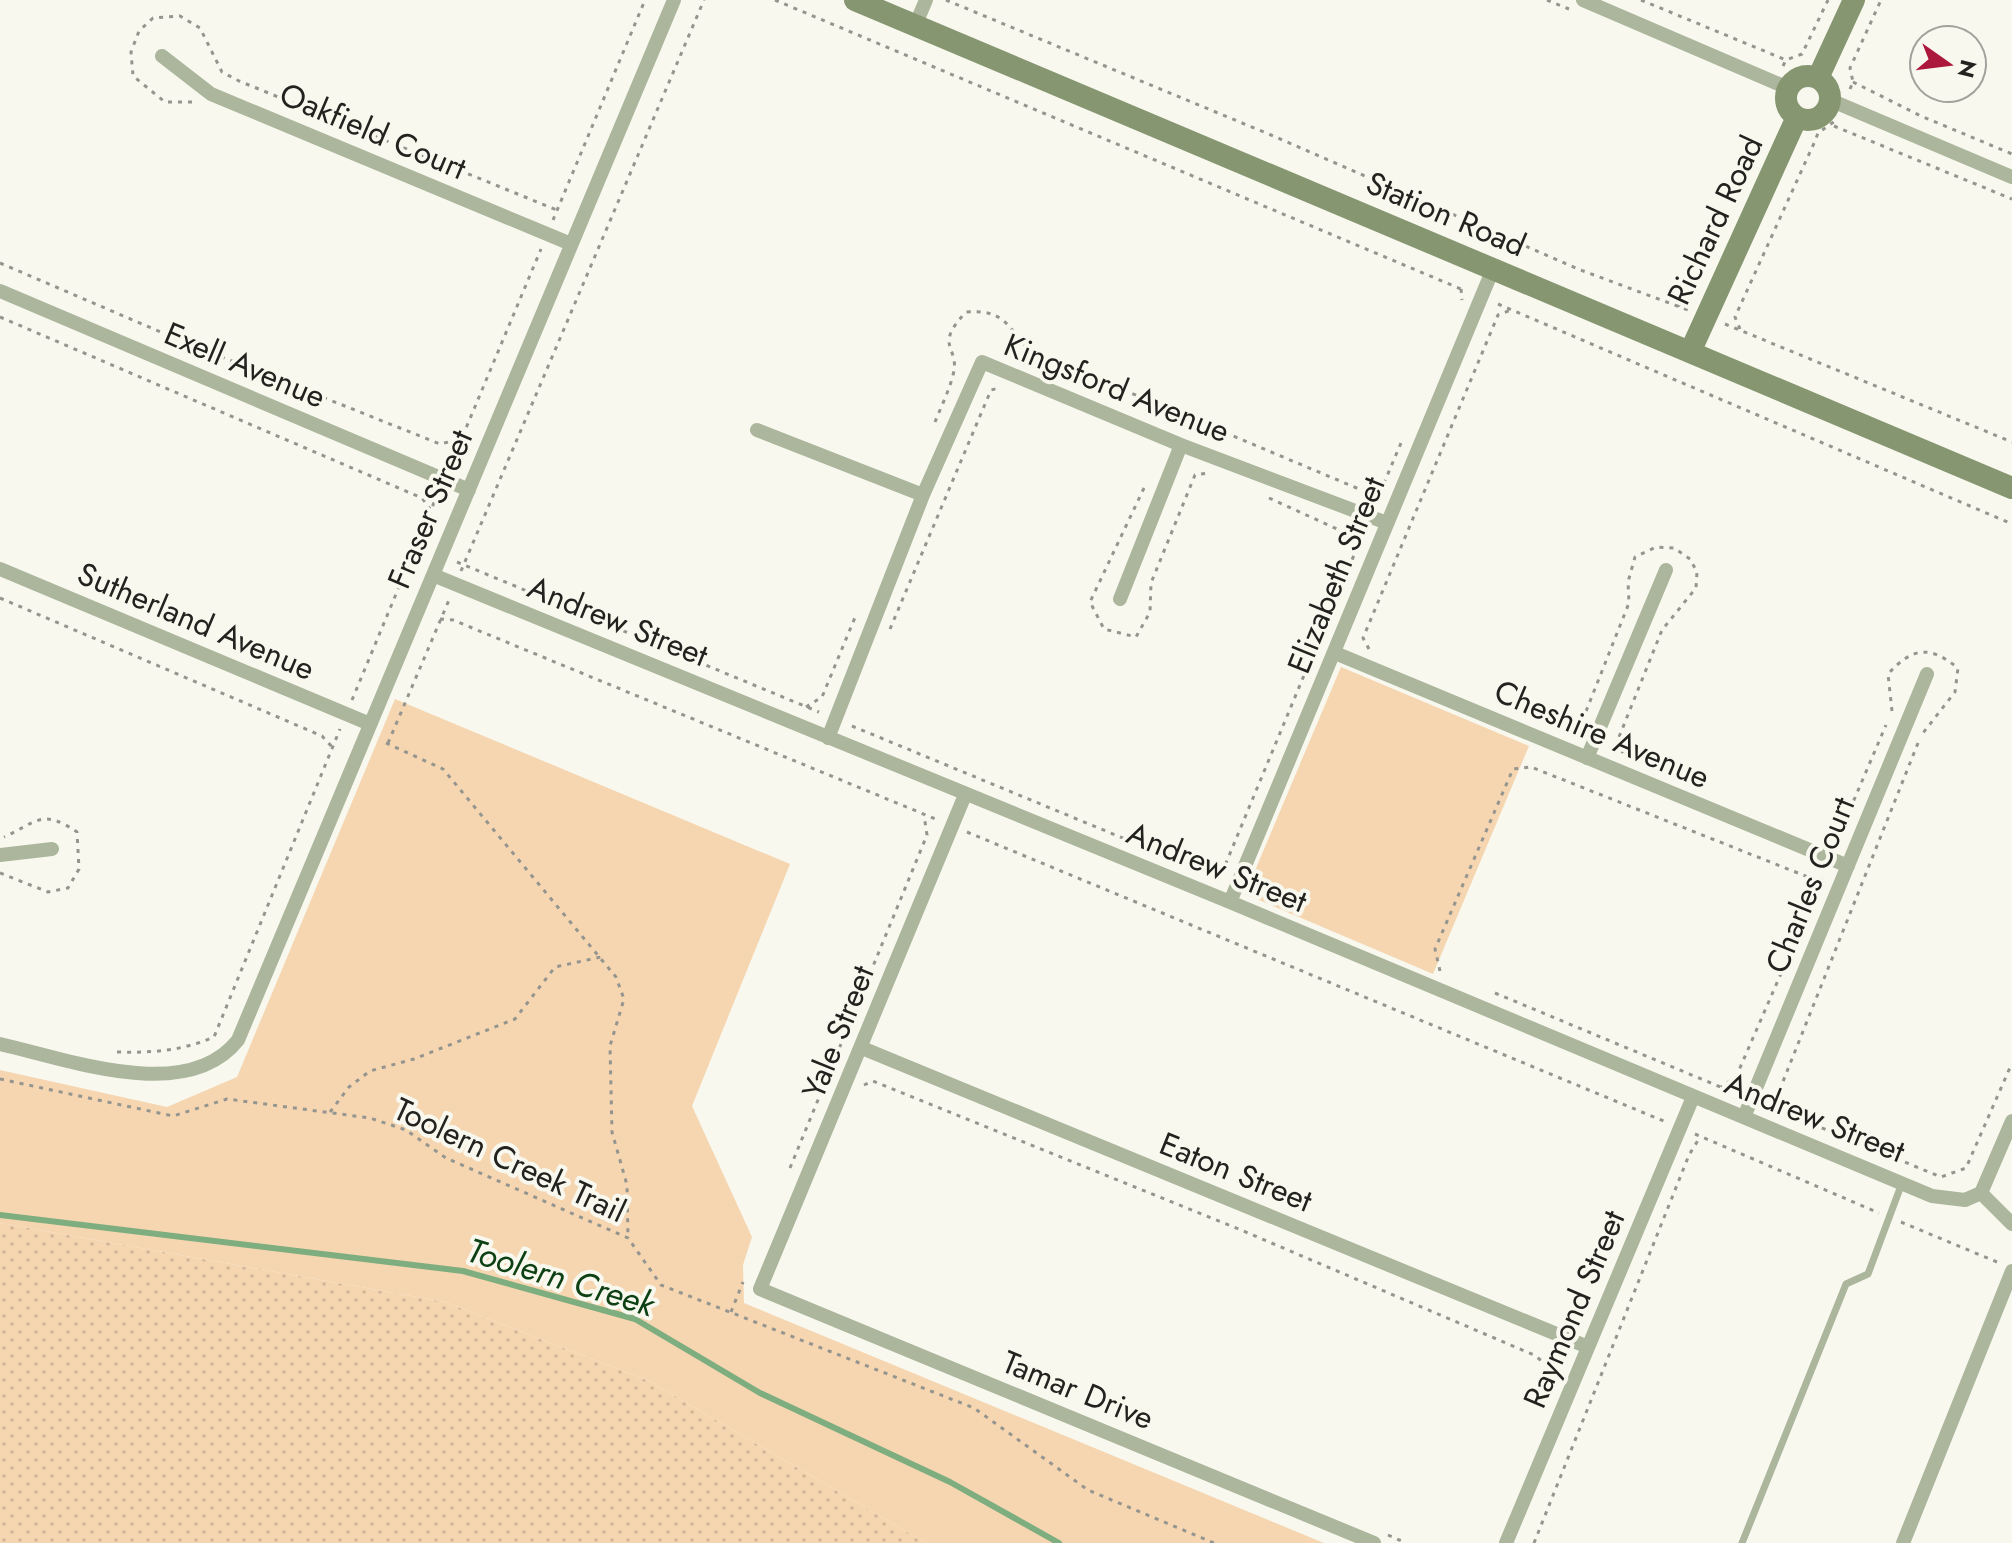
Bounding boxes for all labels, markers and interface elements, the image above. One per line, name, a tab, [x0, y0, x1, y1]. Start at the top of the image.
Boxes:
north arrow	[1908, 24, 1988, 104]
text: N	[1950, 56, 1985, 81]
street label: Oakfield Court	[273, 71, 474, 191]
street label: Richard Road	[1656, 128, 1774, 312]
street label: Station Road	[1359, 160, 1533, 268]
street label: Exell Avenue	[157, 310, 333, 420]
street label: Kingsford Avenue	[997, 322, 1237, 454]
street label: Fraser Street	[376, 422, 484, 595]
street label: Elizabeth Street	[1276, 469, 1397, 680]
street label: Sutherland Avenue	[70, 550, 322, 692]
street label: Andrew Street	[521, 564, 715, 678]
street label: Cheshire Avenue	[1487, 668, 1717, 800]
street label: Charles Court	[1754, 790, 1866, 980]
street label: Andrew Street	[1120, 810, 1314, 924]
street label: Yale Street	[790, 958, 886, 1105]
street label: Andrew Street	[1718, 1060, 1912, 1174]
street label: Toolern Creek Trail	[386, 1086, 634, 1234]
street label: Eaton Street	[1153, 1121, 1319, 1224]
street label: Raymond Street	[1512, 1203, 1636, 1415]
water label: Toolern Creek	[461, 1226, 662, 1330]
street label: Tamar Drive	[996, 1339, 1160, 1441]

